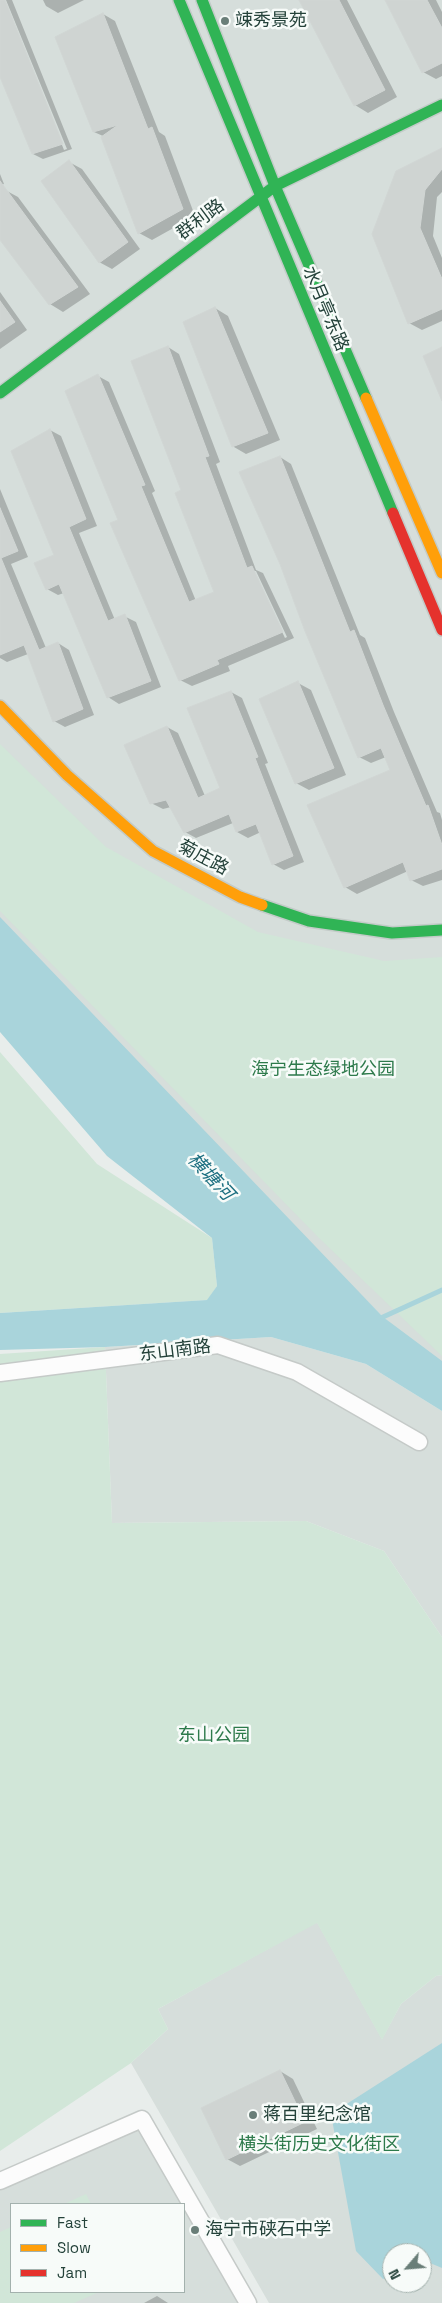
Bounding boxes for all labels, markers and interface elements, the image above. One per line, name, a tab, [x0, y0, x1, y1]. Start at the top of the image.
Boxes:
place label: 竦秀景苑	[235, 10, 307, 32]
marker: 竦秀景苑	[219, 15, 231, 27]
street label: 群利路	[173, 195, 229, 245]
street label: 水月亭东路	[297, 263, 353, 355]
street label: 菊庄路	[174, 836, 232, 880]
park label: 海宁生态绿地公园	[251, 1059, 395, 1081]
water label: 横塘河	[182, 1148, 238, 1206]
street label: 东山南路	[138, 1336, 212, 1366]
park label: 东山公园	[178, 1725, 250, 1747]
place label: 蒋百里纪念馆	[263, 2104, 371, 2126]
marker: 蒋百里纪念馆	[247, 2109, 259, 2121]
park label: 横头街历史文化街区	[238, 2134, 400, 2156]
legend	[10, 2203, 185, 2293]
text: Fast	[57, 2213, 88, 2232]
place label: 海宁市硖石中学	[205, 2219, 331, 2241]
marker: 海宁市硖石中学	[189, 2224, 201, 2236]
text: Slow	[57, 2238, 91, 2257]
north arrow	[382, 2243, 432, 2293]
text: Jam	[57, 2263, 87, 2282]
text: N	[384, 2266, 405, 2283]

